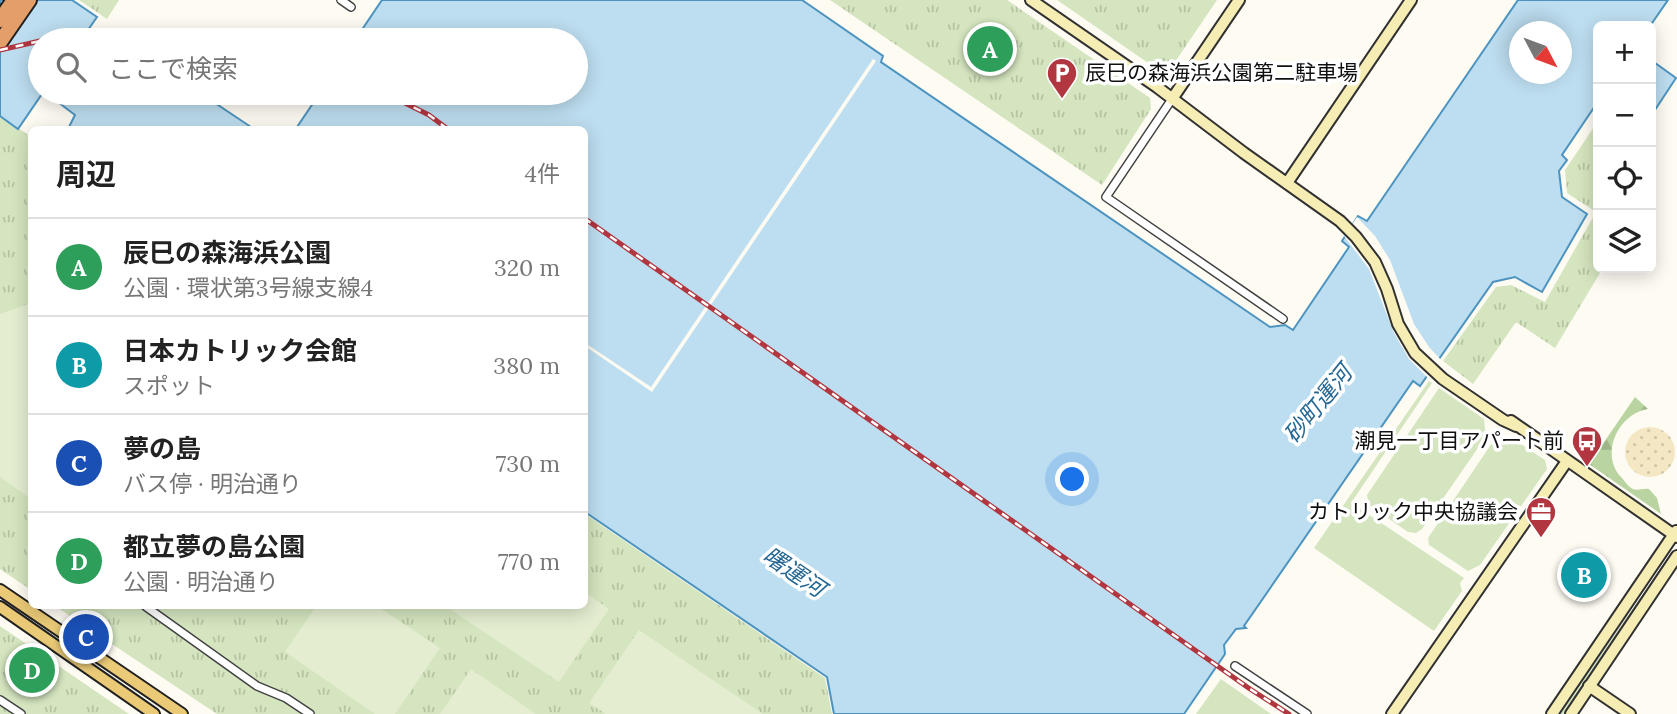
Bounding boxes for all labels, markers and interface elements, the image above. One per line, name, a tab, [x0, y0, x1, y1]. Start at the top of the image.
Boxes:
north arrow	[1509, 21, 1572, 84]
map controls	[1593, 21, 1656, 273]
button: +	[1593, 21, 1656, 84]
pin: A	[967, 23, 1013, 75]
search box	[28, 28, 588, 105]
icon: search	[52, 48, 90, 86]
text: ここで検索	[108, 52, 238, 85]
parking icon: 辰巳の森海浜公園第二駐車場	[1045, 56, 1079, 100]
place label: 辰巳の森海浜公園第二駐車場	[1085, 59, 1358, 86]
button: −	[1593, 84, 1656, 147]
button: locate	[1593, 147, 1656, 210]
text: 周辺	[56, 155, 116, 193]
text: 4件	[525, 159, 560, 188]
button: layers	[1593, 210, 1656, 273]
text: 辰巳の森海浜公園	[123, 236, 331, 269]
text: A	[71, 253, 87, 282]
text: 320 m	[494, 253, 560, 282]
text: 公園 · 環状第3号線支線4	[123, 273, 373, 302]
text: 日本カトリック会館	[123, 334, 357, 367]
text: B	[71, 351, 87, 380]
text: 380 m	[493, 351, 560, 380]
water label: 砂町運河	[1277, 356, 1360, 449]
text: スポット	[123, 371, 215, 400]
bus stop icon: 潮見一丁目アパート前	[1570, 424, 1604, 468]
place label: 潮見一丁目アパート前	[1354, 427, 1564, 454]
text: 夢の島	[123, 432, 201, 465]
text: C	[71, 449, 87, 478]
text: 730 m	[496, 449, 560, 478]
your location	[1055, 462, 1089, 496]
text: バス停 · 明治通り	[123, 469, 302, 498]
office icon: カトリック中央協議会	[1524, 495, 1558, 539]
place label: カトリック中央協議会	[1308, 498, 1518, 525]
text: 都立夢の島公園	[123, 530, 305, 563]
water label: 曙運河	[758, 540, 834, 605]
text: D	[70, 547, 88, 576]
text: 770 m	[498, 547, 560, 576]
pin: B	[1561, 549, 1607, 601]
text: 公園 · 明治通り	[123, 567, 279, 596]
pin: C	[63, 611, 109, 663]
pin: D	[9, 644, 55, 696]

